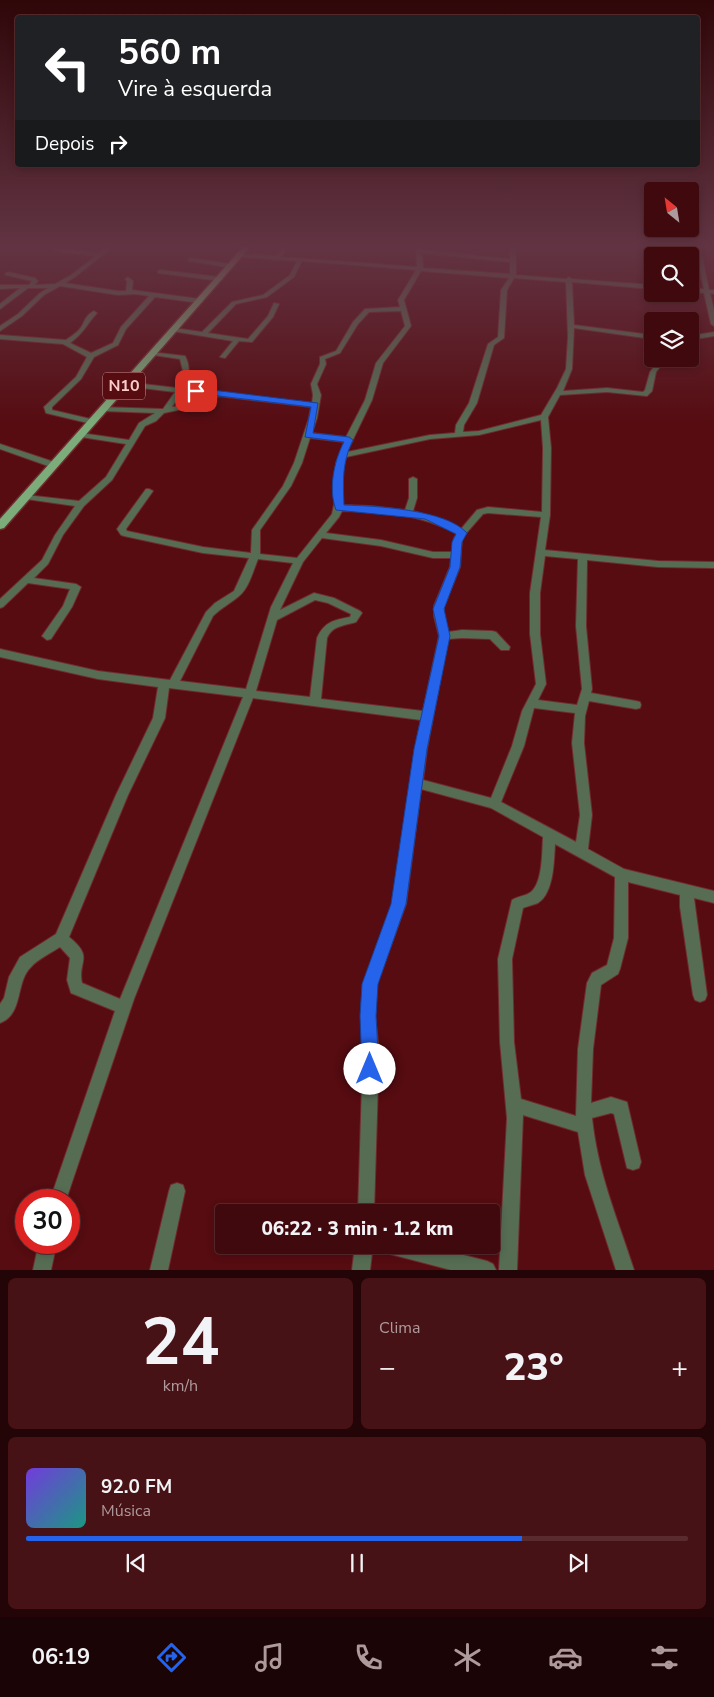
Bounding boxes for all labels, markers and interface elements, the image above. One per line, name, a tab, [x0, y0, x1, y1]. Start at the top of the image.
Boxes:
text: 560 m	[118, 29, 221, 76]
icon: left	[35, 35, 100, 100]
text: Vire à esquerda	[118, 74, 272, 104]
icon: right	[104, 130, 132, 158]
text: Depois	[35, 131, 94, 157]
north arrow	[644, 182, 699, 238]
map controls	[644, 182, 699, 367]
button: search	[644, 247, 699, 302]
button: layers	[644, 312, 699, 367]
pin	[175, 370, 217, 412]
road number: N10	[103, 372, 145, 400]
icon: arrive	[182, 377, 210, 405]
position arrow	[343, 1042, 395, 1094]
speed limit sign: 30	[15, 1189, 80, 1254]
text: 06:22 · 3 min · 1.2 km	[261, 1216, 454, 1242]
text: 24	[141, 1298, 220, 1387]
text: Clima	[379, 1317, 420, 1339]
text: 23°	[503, 1342, 564, 1393]
text: −	[379, 1349, 396, 1387]
text: +	[671, 1349, 688, 1387]
text: km/h	[163, 1375, 198, 1397]
text: 92.0 FM	[101, 1474, 172, 1500]
text: Música	[101, 1500, 151, 1522]
icon: previous	[122, 1549, 150, 1577]
icon: pause	[343, 1549, 371, 1577]
icon: next	[564, 1549, 592, 1577]
icon: directions	[154, 1640, 189, 1675]
icon: music	[252, 1640, 287, 1675]
icon: phone	[351, 1640, 386, 1675]
icon: climate	[450, 1640, 485, 1675]
icon: car	[548, 1640, 583, 1675]
icon: filters	[647, 1640, 682, 1675]
text: 06:19	[32, 1642, 90, 1672]

